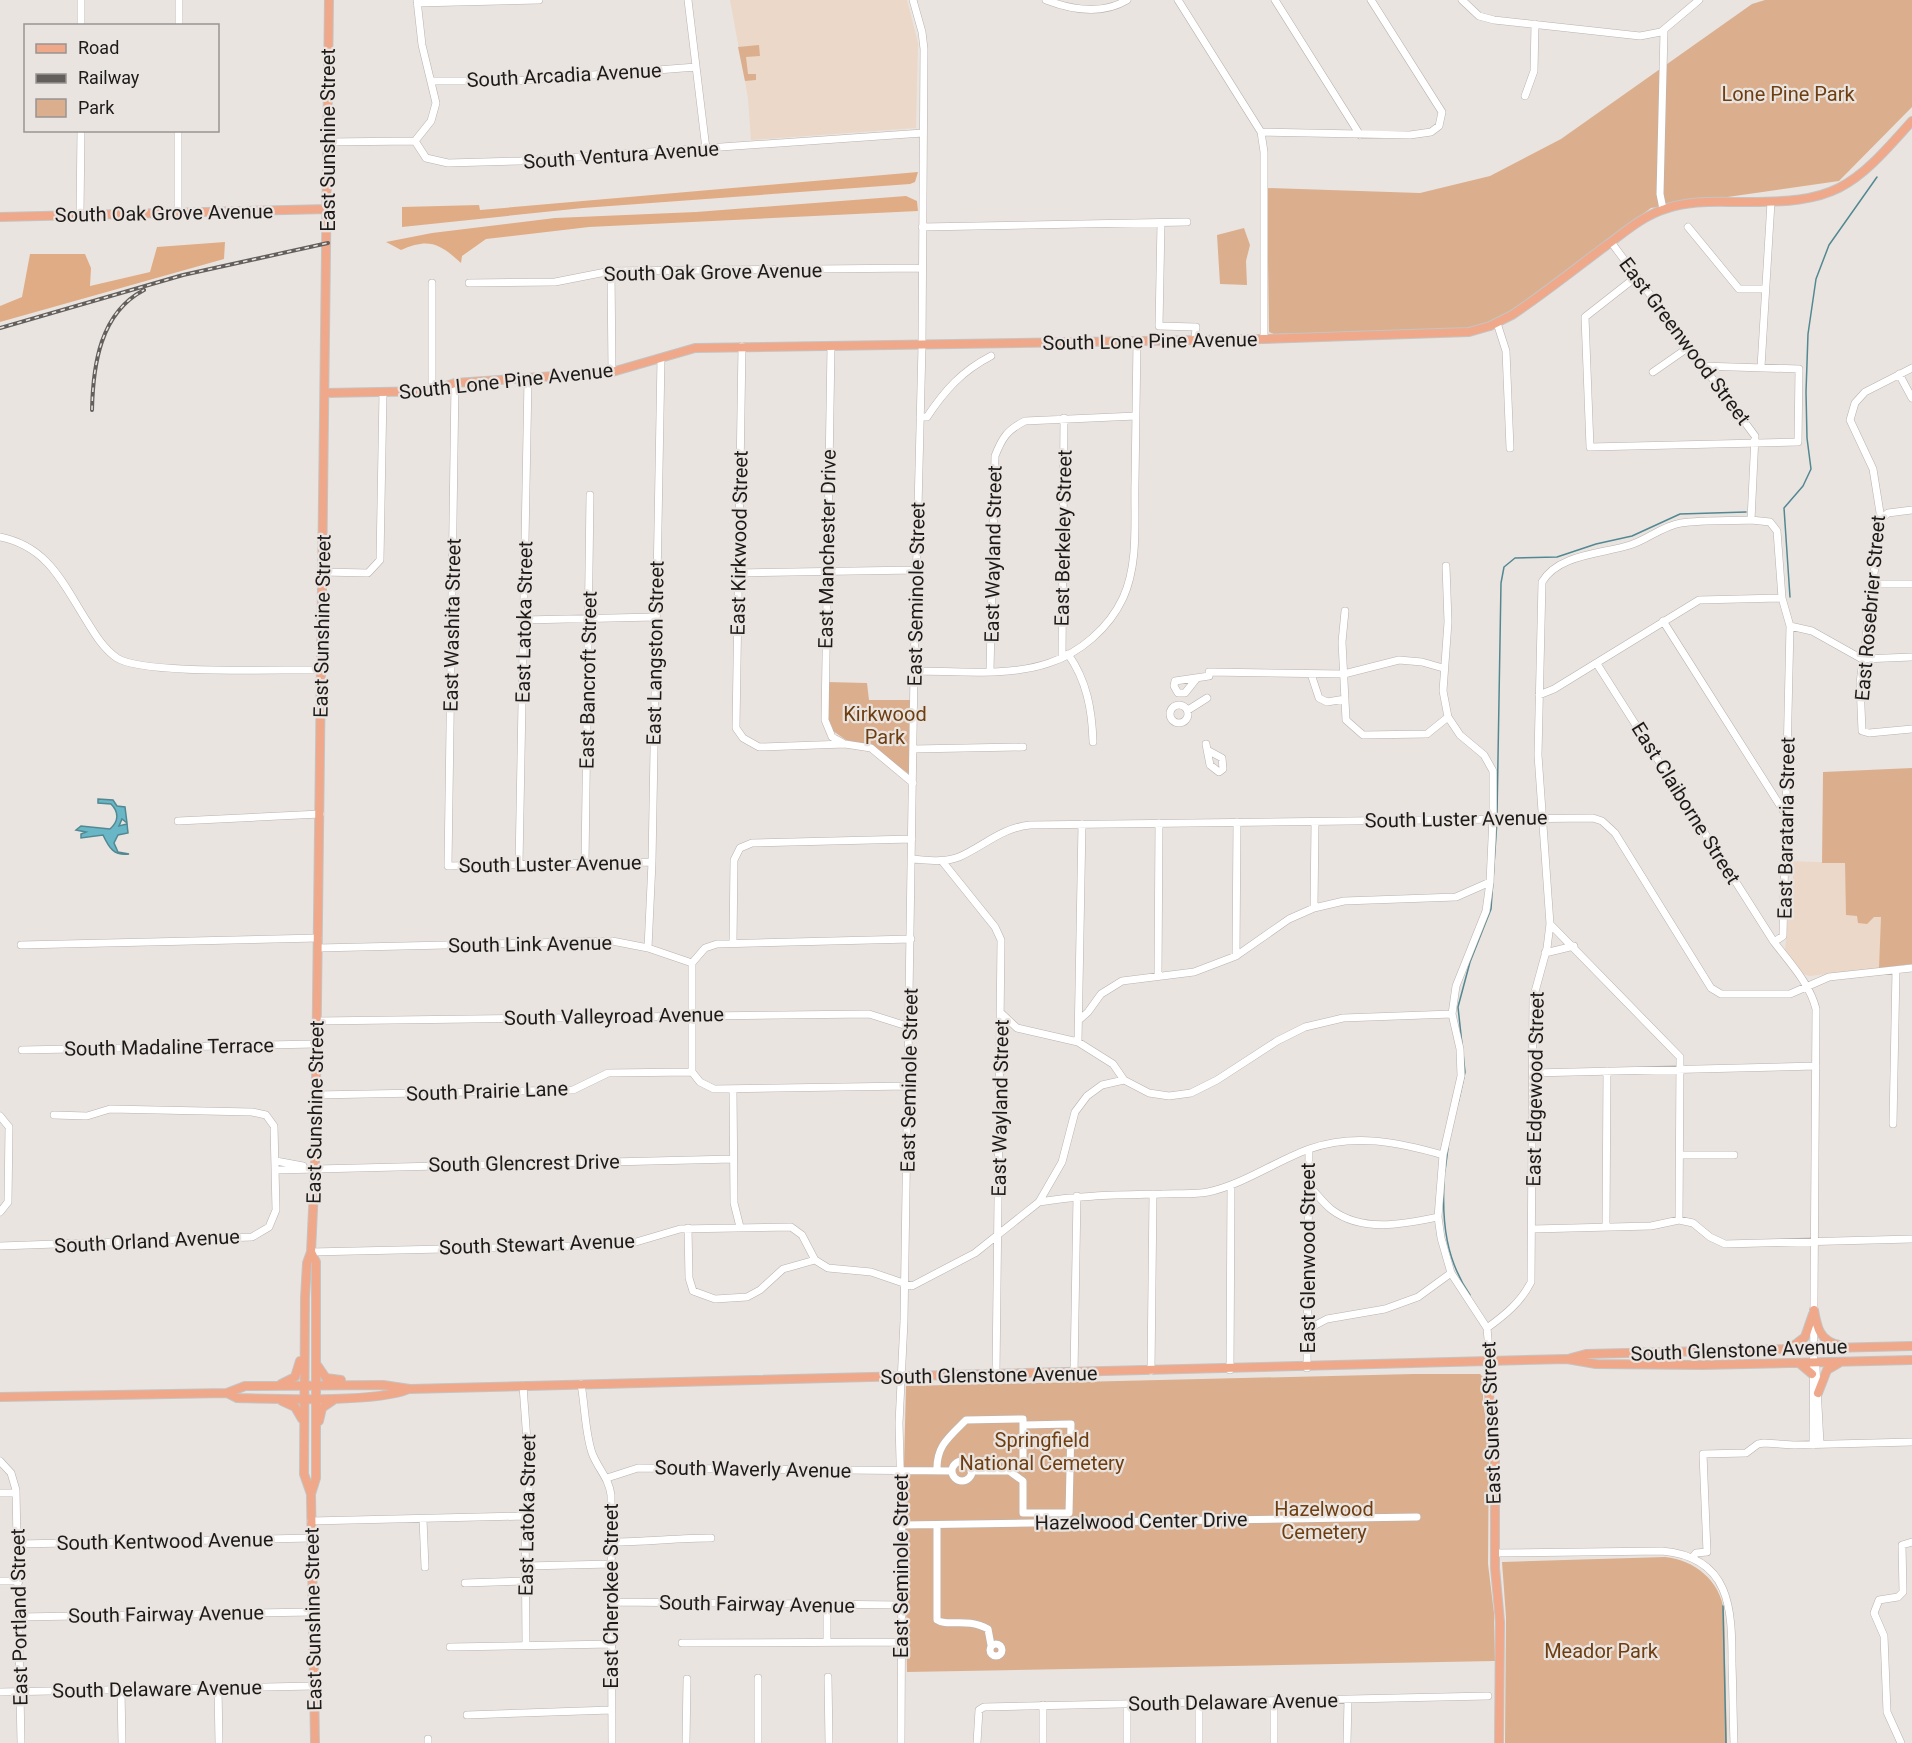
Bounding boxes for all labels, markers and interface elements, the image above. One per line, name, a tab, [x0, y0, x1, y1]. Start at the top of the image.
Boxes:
legend	[24, 24, 219, 132]
text: Road	[78, 37, 119, 58]
street label: East Sunshine Street	[316, 48, 340, 232]
street label: South Arcadia Avenue	[466, 58, 662, 92]
text: Railway	[78, 67, 140, 88]
park label: Lone Pine Park	[1721, 82, 1855, 106]
text: Park	[78, 97, 115, 118]
street label: South Ventura Avenue	[522, 136, 720, 174]
street label: South Oak Grove Avenue	[55, 199, 273, 227]
street label: East Greenwood Street	[1614, 253, 1756, 429]
street label: South Oak Grove Avenue	[604, 258, 822, 286]
street label: South Lone Pine Avenue	[1042, 327, 1258, 355]
street label: South Lone Pine Avenue	[398, 358, 614, 404]
street label: East Manchester Drive	[813, 449, 841, 649]
street label: East Berkeley Street	[1049, 449, 1077, 627]
street label: East Kirkwood Street	[725, 450, 753, 636]
street label: East Wayland Street	[979, 465, 1007, 643]
street label: East Seminole Street	[902, 501, 930, 687]
street label: East Rosebrier Street	[1850, 514, 1890, 702]
street label: East Sunshine Street	[308, 534, 336, 718]
street label: East Washita Street	[438, 538, 466, 712]
street label: East Latoka Street	[511, 541, 537, 703]
street label: East Langston Street	[641, 560, 669, 746]
street label: East Bancroft Street	[574, 591, 602, 769]
park label: Kirkwood Park	[843, 702, 927, 749]
street label: East Claiborne Street	[1626, 718, 1746, 888]
street label: East Barataria Street	[1772, 737, 1800, 919]
street label: South Luster Avenue	[1364, 805, 1548, 833]
street label: South Luster Avenue	[458, 850, 642, 878]
street label: South Link Avenue	[448, 931, 612, 957]
street label: East Seminole Street	[895, 987, 923, 1173]
street label: East Edgewood Street	[1521, 991, 1549, 1187]
street label: South Valleyroad Avenue	[504, 1002, 724, 1030]
street label: East Wayland Street	[986, 1019, 1014, 1197]
street label: East Sunshine Street	[301, 1020, 329, 1204]
street label: South Madaline Terrace	[64, 1033, 274, 1061]
street label: South Prairie Lane	[406, 1076, 568, 1106]
street label: South Glencrest Drive	[428, 1149, 620, 1177]
street label: East Glenwood Street	[1296, 1162, 1320, 1354]
street label: South Orland Avenue	[54, 1224, 240, 1258]
street label: South Stewart Avenue	[439, 1229, 635, 1259]
street label: South Glenstone Avenue	[1630, 1334, 1848, 1366]
street label: East Sunset Street	[1476, 1341, 1506, 1505]
street label: South Glenstone Avenue	[880, 1361, 1098, 1389]
park label: Springfield National Cemetery	[959, 1428, 1125, 1475]
street label: East Latoka Street	[514, 1434, 540, 1596]
street label: South Waverly Avenue	[654, 1455, 852, 1483]
street label: East Seminole Street	[889, 1474, 913, 1658]
park label: Hazelwood Cemetery	[1274, 1497, 1374, 1544]
street label: East Cherokee Street	[599, 1503, 623, 1689]
street label: Hazelwood Center Drive	[1034, 1507, 1248, 1535]
street label: South Kentwood Avenue	[56, 1527, 274, 1555]
street label: East Sunshine Street	[299, 1527, 327, 1711]
street label: East Portland Street	[5, 1528, 33, 1706]
street label: South Fairway Avenue	[659, 1590, 855, 1618]
street label: South Fairway Avenue	[68, 1600, 264, 1628]
park label: Meador Park	[1544, 1639, 1659, 1663]
street label: South Delaware Avenue	[52, 1675, 262, 1703]
street label: South Delaware Avenue	[1128, 1688, 1338, 1716]

